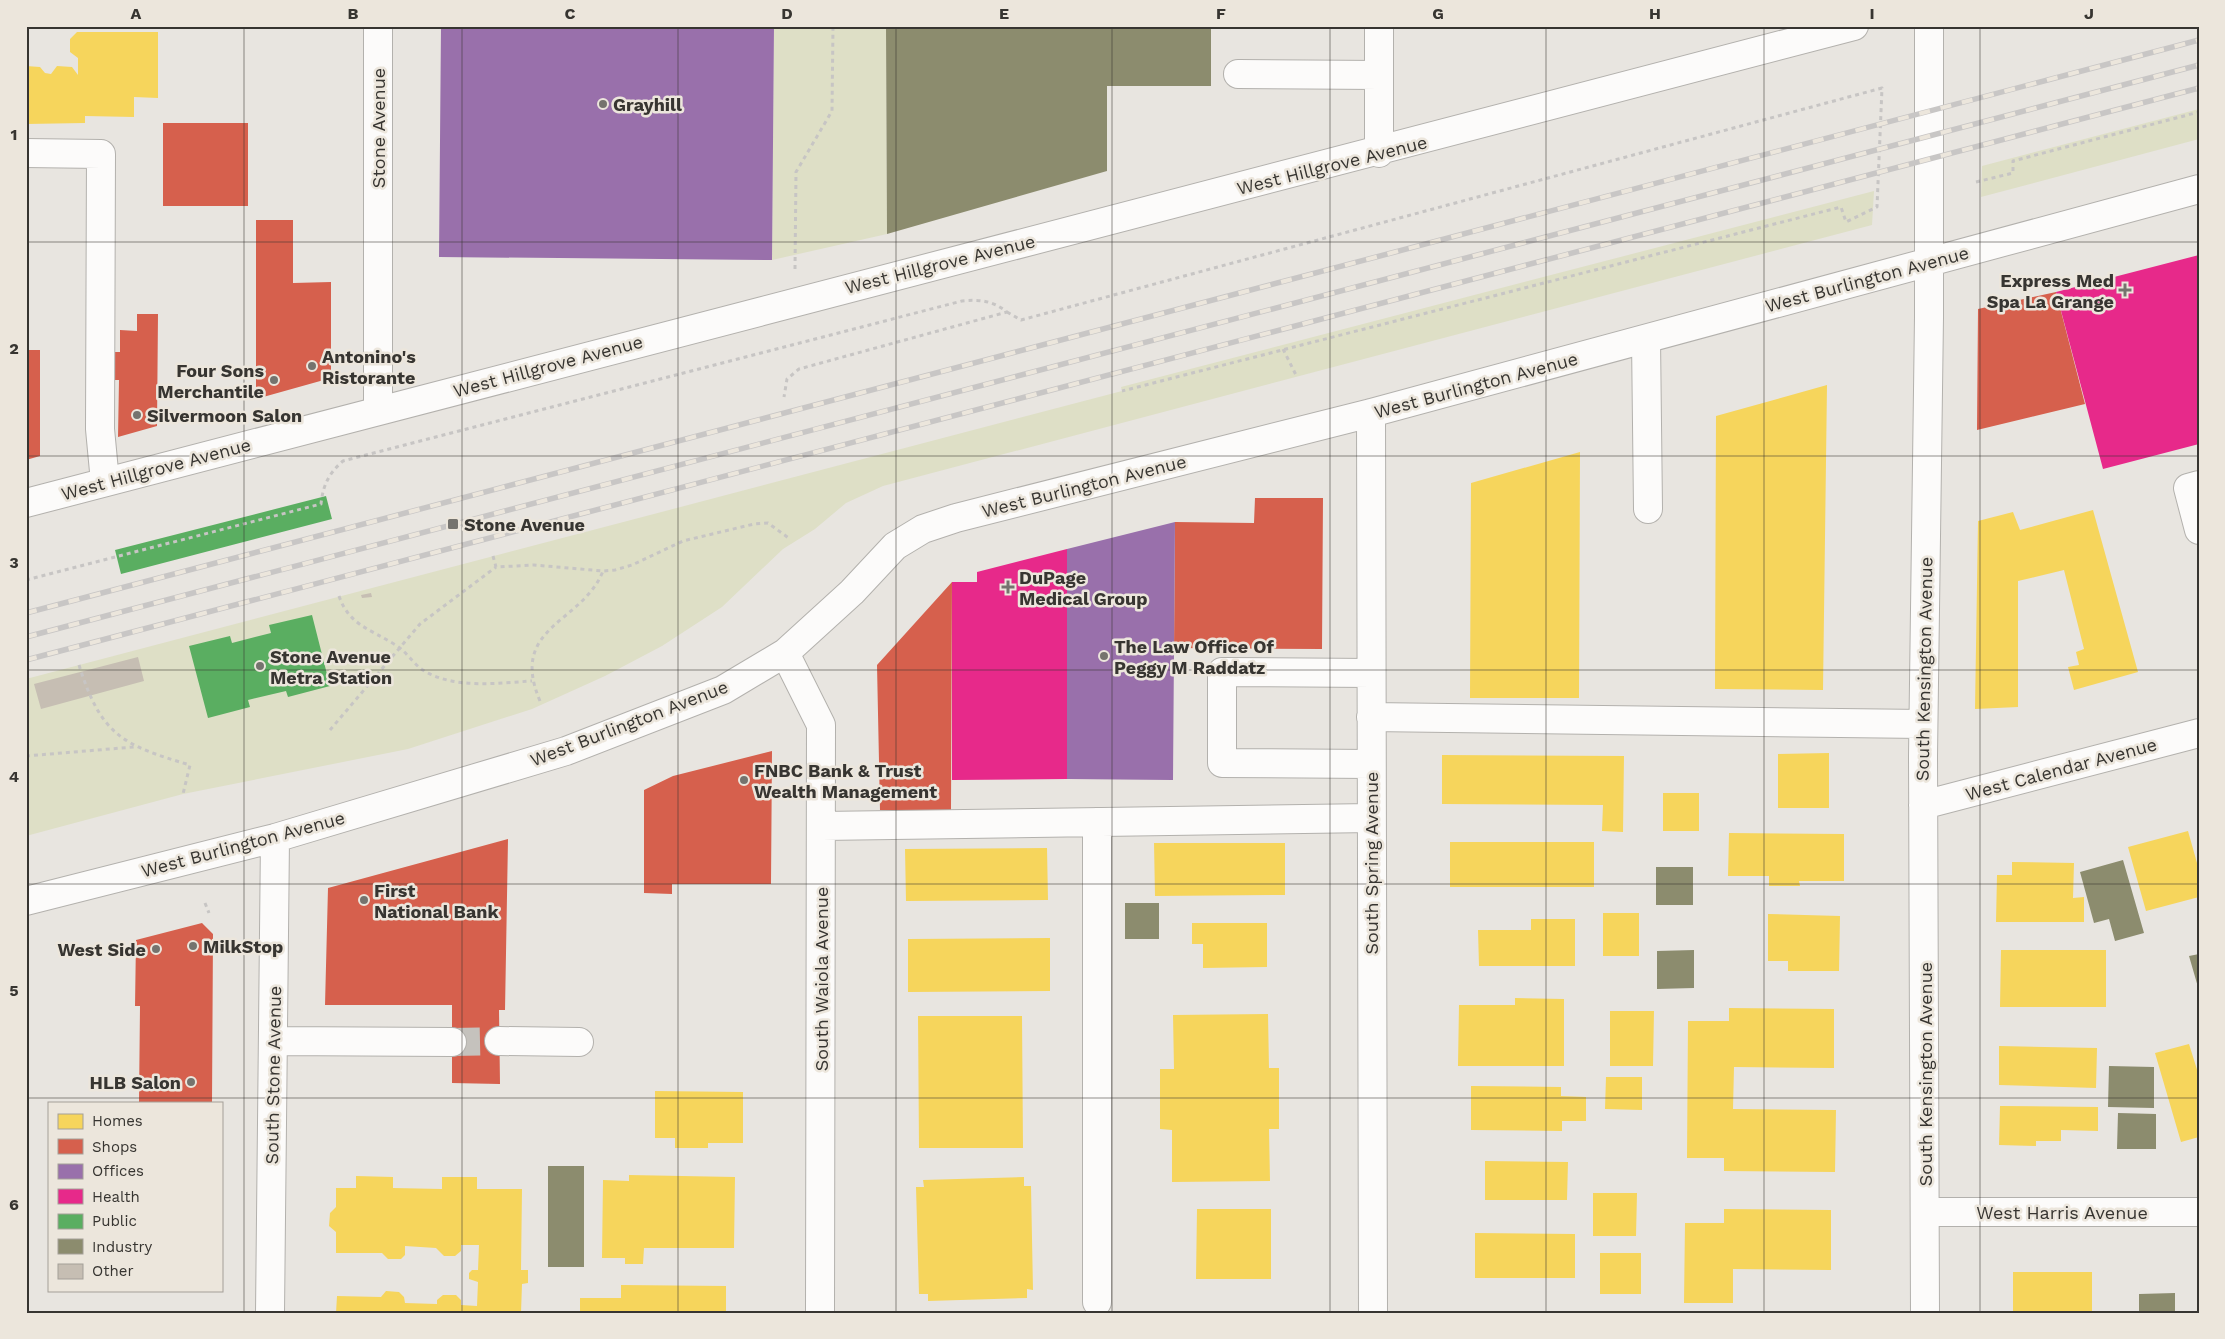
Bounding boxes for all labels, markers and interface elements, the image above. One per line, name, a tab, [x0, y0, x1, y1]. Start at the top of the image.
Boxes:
text: A	[131, 4, 142, 23]
text: B	[348, 4, 359, 23]
text: C	[565, 4, 576, 23]
text: D	[781, 4, 793, 23]
text: E	[999, 4, 1009, 23]
text: F	[1216, 4, 1226, 23]
text: G	[1432, 4, 1444, 23]
text: H	[1649, 4, 1661, 23]
text: I	[1869, 4, 1875, 23]
text: J	[2084, 4, 2094, 23]
street label: Stone Avenue	[368, 68, 389, 188]
place label: Grayhill	[613, 94, 682, 115]
marker: Grayhill	[597, 98, 609, 110]
text: 1	[11, 125, 17, 144]
street label: West Hillgrove Avenue	[1235, 131, 1429, 199]
street label: West Hillgrove Avenue	[843, 230, 1037, 298]
street label: West Burlington Avenue	[1763, 242, 1971, 316]
place label: Express Med Spa La Grange	[1987, 270, 2114, 312]
marker: Express Med Spa La Grange	[2118, 283, 2132, 297]
street label: West Hillgrove Avenue	[451, 331, 645, 401]
text: 2	[9, 339, 19, 358]
place label: Antonino's Ristorante	[322, 346, 416, 388]
street label: West Burlington Avenue	[1372, 348, 1580, 422]
place label: Four Sons Merchantile	[157, 360, 264, 402]
marker: Antonino's Ristorante	[306, 360, 318, 372]
marker: Four Sons Merchantile	[268, 374, 280, 386]
place label: Silvermoon Salon	[147, 405, 302, 426]
marker: Silvermoon Salon	[131, 409, 143, 421]
street label: West Hillgrove Avenue	[59, 434, 253, 504]
street label: West Burlington Avenue	[980, 450, 1188, 522]
place label: Stone Avenue	[464, 514, 585, 535]
marker: Stone Avenue	[446, 517, 460, 531]
text: 3	[9, 553, 19, 572]
street label: South Kensington Avenue	[1912, 557, 1936, 781]
place label: DuPage Medical Group	[1019, 567, 1148, 609]
marker: DuPage Medical Group	[1001, 580, 1015, 594]
place label: The Law Office Of Peggy M Raddatz	[1114, 636, 1274, 678]
place label: Stone Avenue Metra Station	[270, 646, 392, 688]
marker: The Law Office Of Peggy M Raddatz	[1098, 650, 1110, 662]
marker: Stone Avenue Metra Station	[254, 660, 266, 672]
street label: West Burlington Avenue	[527, 676, 731, 770]
street label: West Calendar Avenue	[1963, 733, 2159, 805]
place label: FNBC Bank & Trust Wealth Management	[754, 760, 937, 802]
text: 4	[9, 767, 19, 786]
street label: South Spring Avenue	[1361, 772, 1382, 954]
marker: FNBC Bank & Trust Wealth Management	[738, 774, 750, 786]
street label: West Burlington Avenue	[139, 807, 347, 881]
place label: First National Bank	[374, 880, 500, 922]
street label: South Waiola Avenue	[811, 887, 832, 1071]
marker: First National Bank	[358, 894, 370, 906]
place label: MilkStop	[203, 936, 283, 957]
place label: West Side	[57, 939, 146, 960]
marker: MilkStop	[187, 940, 199, 952]
marker: West Side	[150, 943, 162, 955]
street label: South Kensington Avenue	[1915, 962, 1936, 1186]
text: 5	[9, 981, 19, 1000]
street label: South Stone Avenue	[261, 985, 285, 1165]
place label: HLB Salon	[90, 1072, 181, 1093]
marker: HLB Salon	[185, 1076, 197, 1088]
legend	[48, 1102, 222, 1292]
text: Homes	[92, 1112, 143, 1130]
text: Shops	[92, 1138, 137, 1156]
text: Offices	[92, 1162, 144, 1180]
text: Health	[92, 1188, 140, 1206]
text: 6	[9, 1195, 19, 1214]
street label: West Harris Avenue	[1976, 1202, 2148, 1223]
text: Public	[92, 1212, 137, 1230]
text: Industry	[92, 1238, 153, 1256]
text: Other	[92, 1262, 134, 1280]

